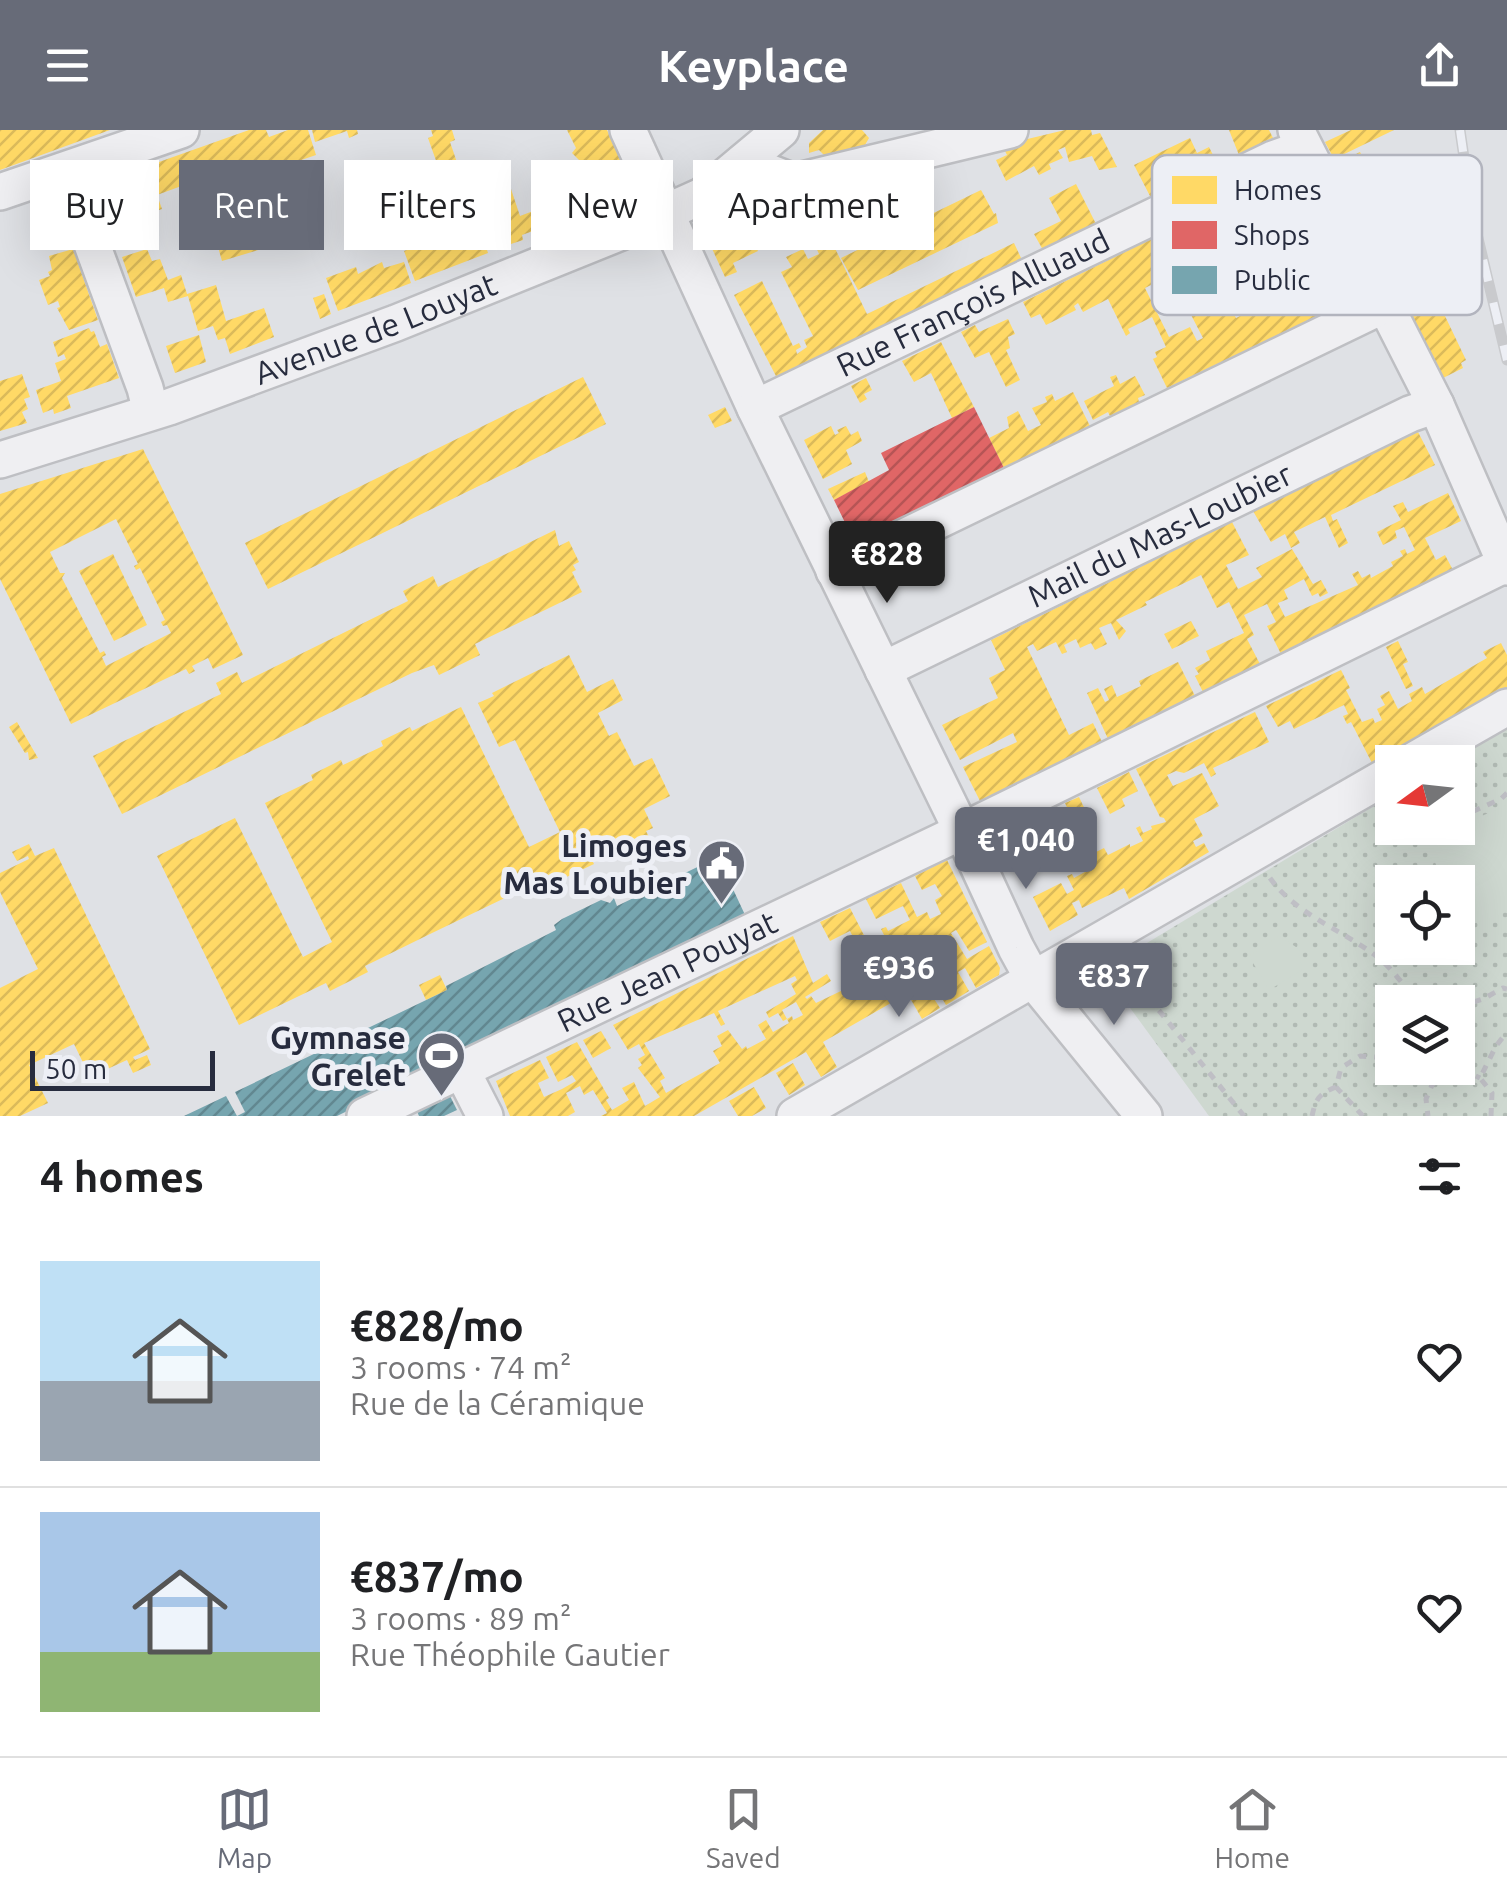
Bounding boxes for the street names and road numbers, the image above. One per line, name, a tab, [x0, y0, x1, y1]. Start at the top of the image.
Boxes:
street label: Rue François Alluaud	[830, 221, 1115, 383]
street label: Avenue de Louyat	[249, 265, 502, 391]
street label: Mail du Mas-Loubier	[1022, 455, 1298, 614]
street label: Rue Jean Pouyat	[551, 903, 783, 1039]

